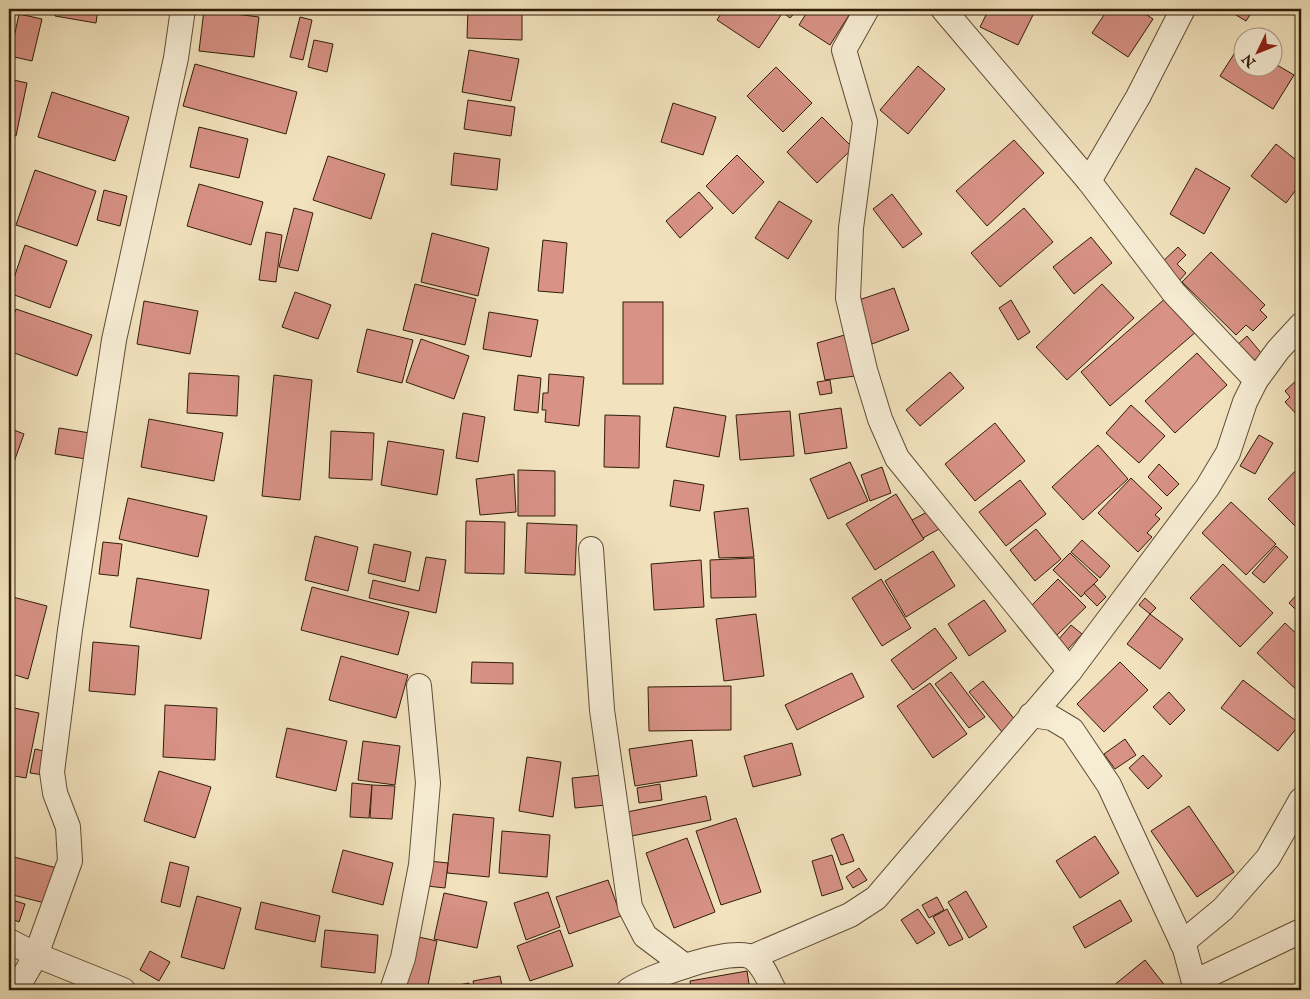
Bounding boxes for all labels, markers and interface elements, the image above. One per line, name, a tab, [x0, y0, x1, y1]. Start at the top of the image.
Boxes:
north arrow	[1232, 28, 1282, 78]
text: N	[1239, 50, 1261, 71]

